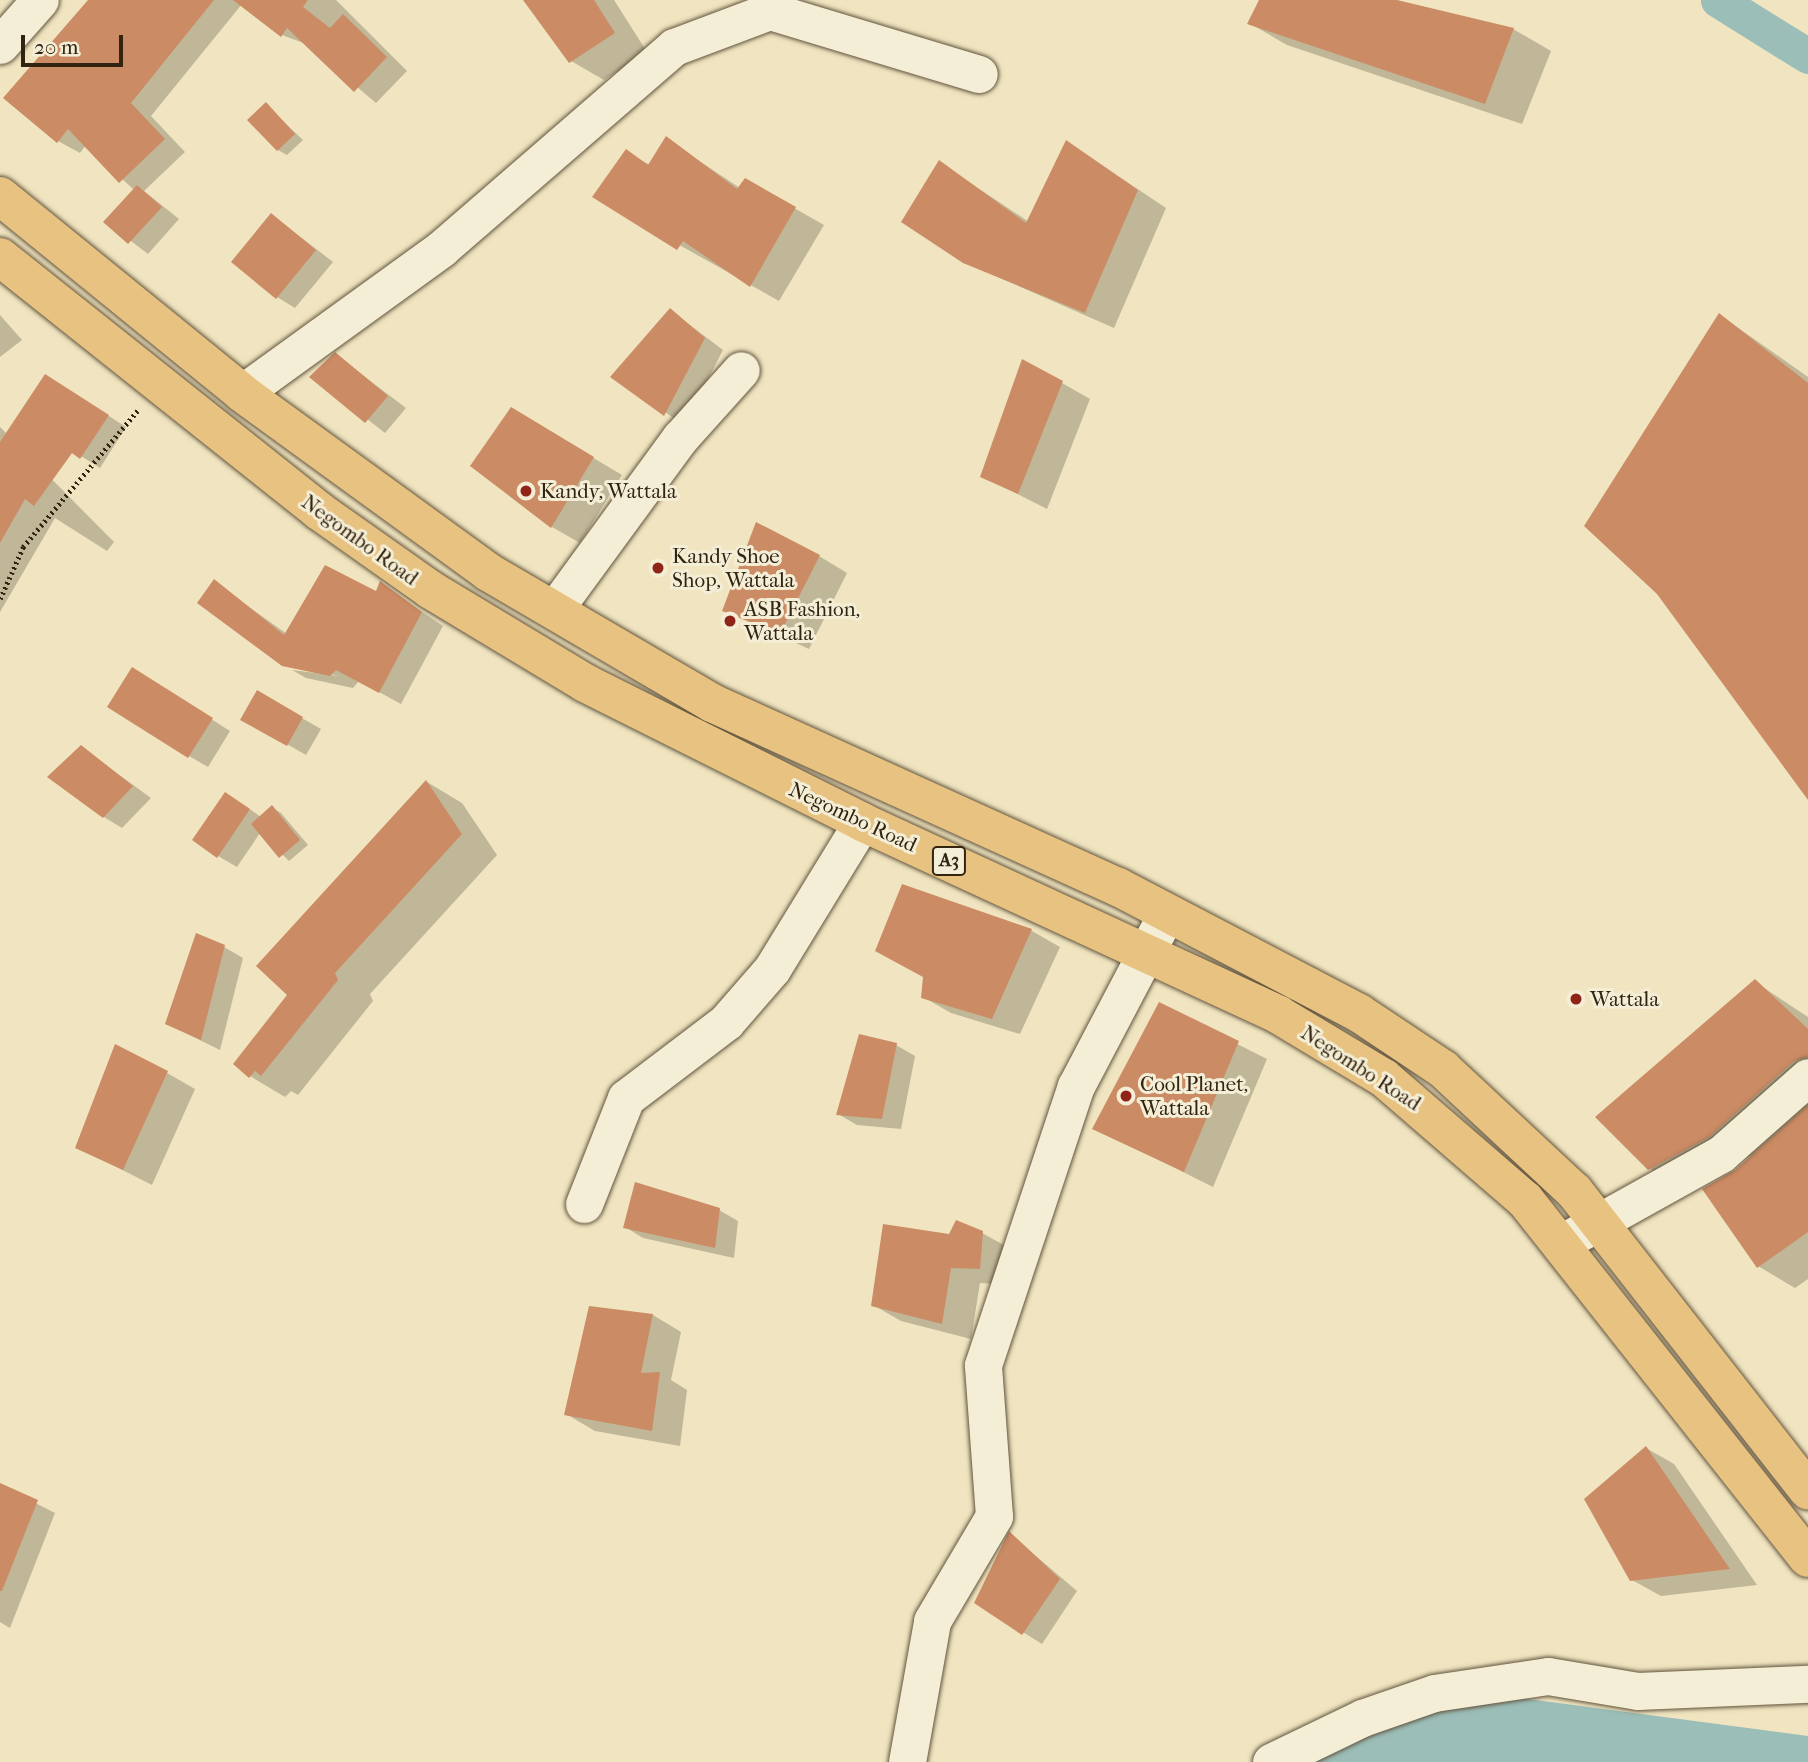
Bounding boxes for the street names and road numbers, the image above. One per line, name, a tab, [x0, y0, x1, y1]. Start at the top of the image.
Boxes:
street label: Negombo Road	[297, 489, 423, 591]
street label: Negombo Road	[785, 776, 921, 858]
road number: A3	[932, 846, 967, 876]
street label: Negombo Road	[1296, 1020, 1426, 1116]

